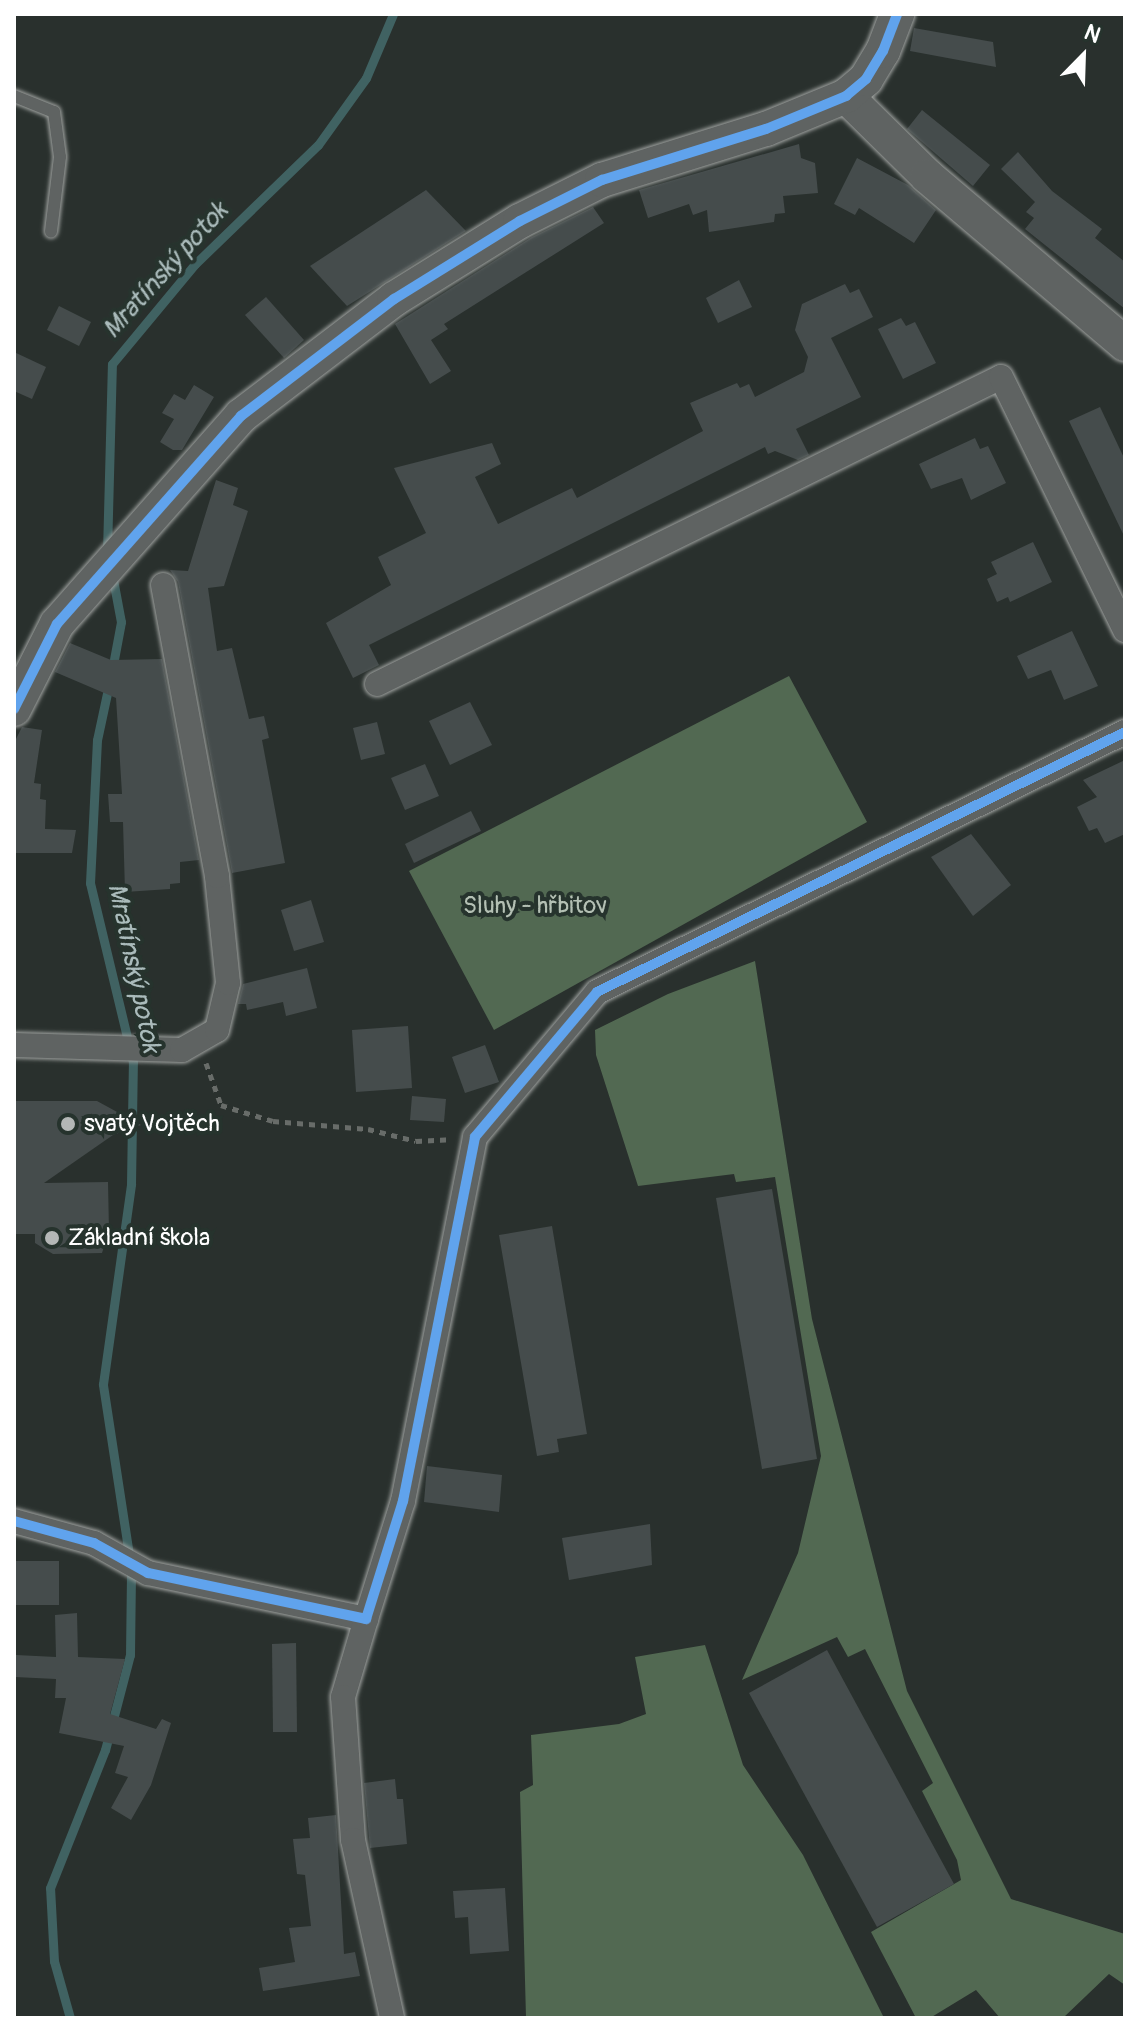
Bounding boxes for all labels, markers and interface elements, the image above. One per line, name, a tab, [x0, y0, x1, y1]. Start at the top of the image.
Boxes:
north arrow	[1043, 16, 1123, 96]
text: N	[1080, 18, 1105, 50]
water label: Mratínský potok	[97, 197, 235, 345]
water label: Mratínský potok	[100, 881, 166, 1055]
park label: Sluhy - hřbitov	[463, 892, 607, 920]
place label: svatý Vojtěch	[84, 1110, 220, 1138]
marker: svatý Vojtěch	[59, 1115, 77, 1133]
place label: Základní škola	[68, 1224, 210, 1252]
marker: Základní škola	[43, 1229, 61, 1247]

